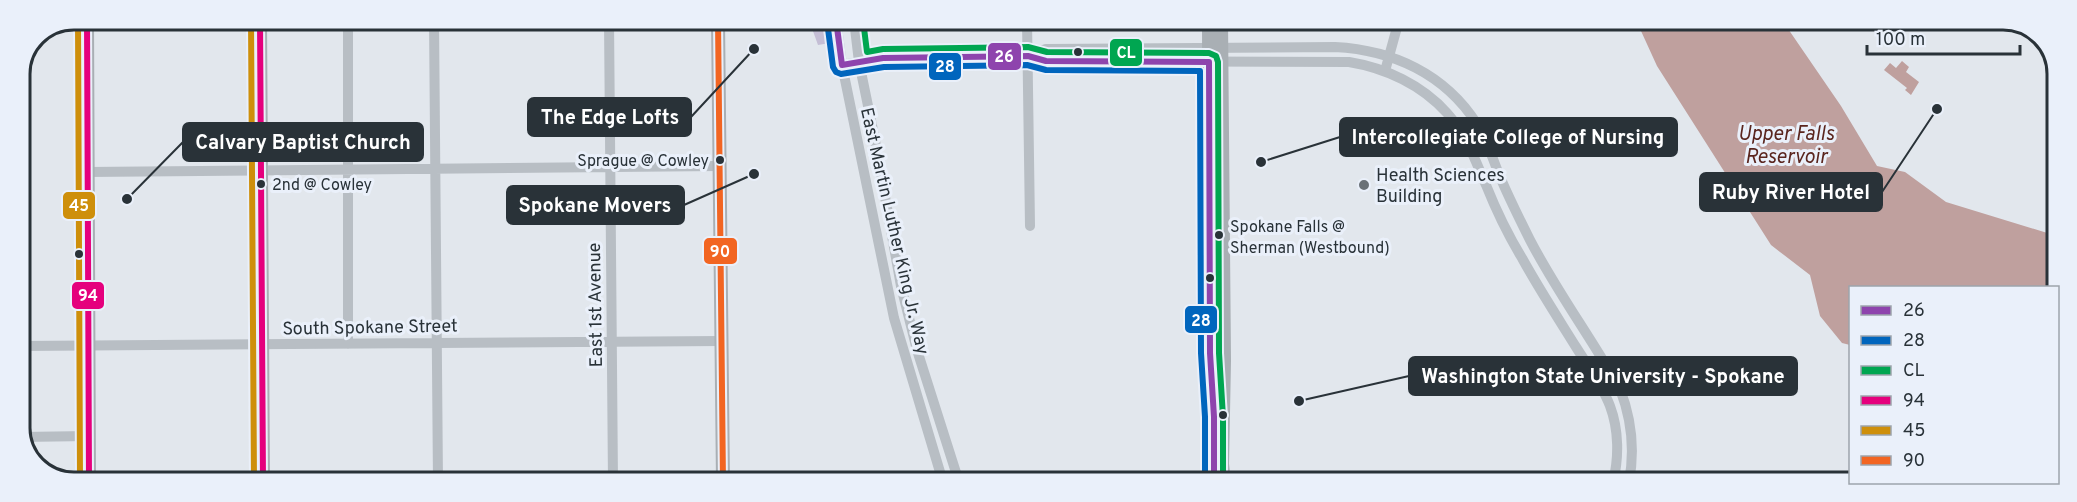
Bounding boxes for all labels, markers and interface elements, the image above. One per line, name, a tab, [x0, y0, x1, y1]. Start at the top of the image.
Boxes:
scale bar	[1867, 18, 2020, 56]
text: 100 m	[1876, 29, 1925, 52]
line badge: CL	[1109, 38, 1143, 67]
line badge: 26	[987, 42, 1022, 71]
text: CL	[1116, 44, 1136, 64]
unlabelled marker	[1072, 46, 1084, 58]
text: 26	[994, 48, 1014, 68]
line badge: 28	[928, 52, 962, 81]
text: 28	[935, 58, 955, 78]
callout: The Edge Lofts	[528, 98, 691, 136]
text: The Edge Lofts	[541, 106, 679, 132]
street label: East Martin Luther King Jr. Way	[854, 106, 933, 357]
callout: Intercollegiate College of Nursing	[1340, 118, 1677, 156]
water label: Upper Falls Reservoir	[1738, 122, 1835, 171]
callout: Calvary Baptist Church	[183, 123, 423, 161]
text: Intercollegiate College of Nursing	[1352, 126, 1664, 152]
text: Calvary Baptist Church	[195, 131, 411, 157]
place label: Sprague @ Cowley	[577, 152, 709, 172]
marker: Sprague @ Cowley	[714, 154, 726, 166]
place label: Health Sciences Building	[1376, 165, 1505, 209]
callout: Ruby River Hotel	[1700, 173, 1882, 211]
place label: 2nd @ Cowley	[272, 176, 372, 196]
marker: 2nd @ Cowley	[255, 178, 267, 190]
marker: Health Sciences Building	[1357, 178, 1371, 192]
text: Ruby River Hotel	[1712, 181, 1870, 207]
callout: Spokane Movers	[507, 186, 684, 224]
line badge: 45	[62, 191, 96, 220]
text: Spokane Movers	[519, 194, 671, 220]
text: 45	[69, 197, 89, 217]
place label: Spokane Falls @ Sherman (Westbound)	[1230, 218, 1390, 259]
marker: Spokane Falls @ Sherman (Westbound)	[1213, 229, 1225, 241]
line badge: 90	[703, 237, 738, 265]
street label: East 1st Avenue	[584, 243, 609, 367]
text: 90	[710, 243, 730, 263]
unlabelled marker	[73, 248, 85, 260]
unlabelled marker	[1204, 272, 1216, 284]
line badge: 94	[71, 281, 105, 310]
legend	[1849, 286, 2059, 484]
text: 94	[78, 287, 98, 307]
text: 26	[1903, 300, 1925, 323]
line badge: 28	[1184, 305, 1218, 334]
text: 28	[1191, 312, 1211, 332]
street label: South Spokane Street	[282, 315, 458, 342]
text: 28	[1903, 330, 1925, 353]
callout: Washington State University - Spokane	[1409, 357, 1797, 395]
text: CL	[1903, 360, 1925, 383]
text: Washington State University - Spokane	[1421, 365, 1785, 391]
text: 94	[1903, 390, 1925, 413]
unlabelled marker	[1217, 409, 1229, 421]
text: 45	[1903, 420, 1925, 443]
text: 90	[1903, 450, 1925, 473]

